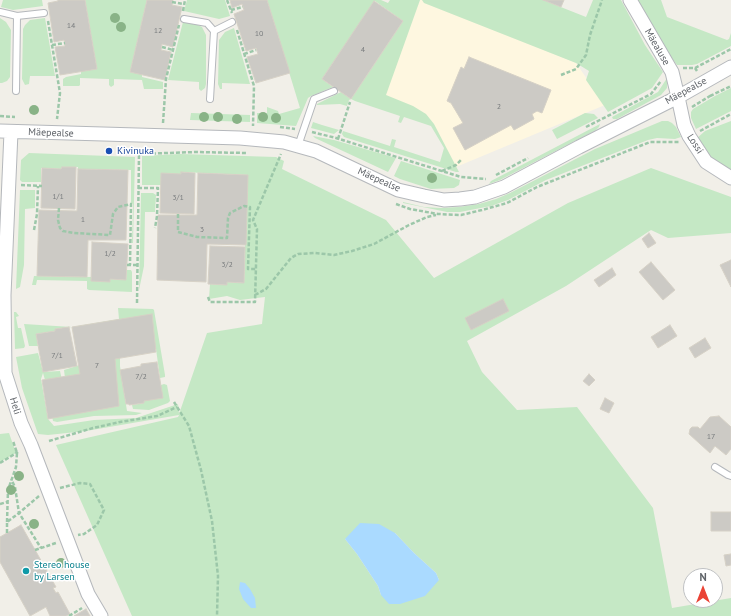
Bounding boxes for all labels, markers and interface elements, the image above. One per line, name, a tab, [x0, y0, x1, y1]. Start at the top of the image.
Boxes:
house number: 14	[67, 21, 75, 31]
house number: 12	[154, 26, 162, 36]
street label: Mäealuse	[642, 26, 672, 68]
house number: 10	[255, 29, 263, 39]
house number: 4	[361, 45, 365, 55]
street label: Mäepealse	[663, 75, 709, 107]
house number: 2	[497, 102, 501, 112]
street label: Mäepealse	[28, 126, 74, 140]
street label: Lossi	[684, 132, 706, 156]
place label: Kivinuka	[117, 145, 154, 157]
marker: Kivinuka	[104, 146, 114, 156]
street label: Mäepealse	[356, 165, 402, 195]
house number: 1/1	[52, 192, 64, 202]
house number: 3/1	[172, 193, 184, 203]
house number: 1	[81, 215, 85, 225]
house number: 3	[200, 225, 204, 235]
house number: 1/2	[104, 249, 116, 259]
house number: 3/2	[221, 260, 233, 270]
house number: 7/1	[51, 351, 63, 361]
house number: 7	[95, 361, 99, 371]
house number: 7/2	[135, 372, 147, 382]
street label: Heli	[7, 396, 23, 416]
house number: 17	[707, 432, 715, 442]
place label: Stereo house by Larsen	[34, 559, 90, 582]
marker: Stereo house by Larsen	[21, 566, 31, 576]
north arrow	[683, 568, 723, 608]
text: N	[699, 570, 707, 584]

